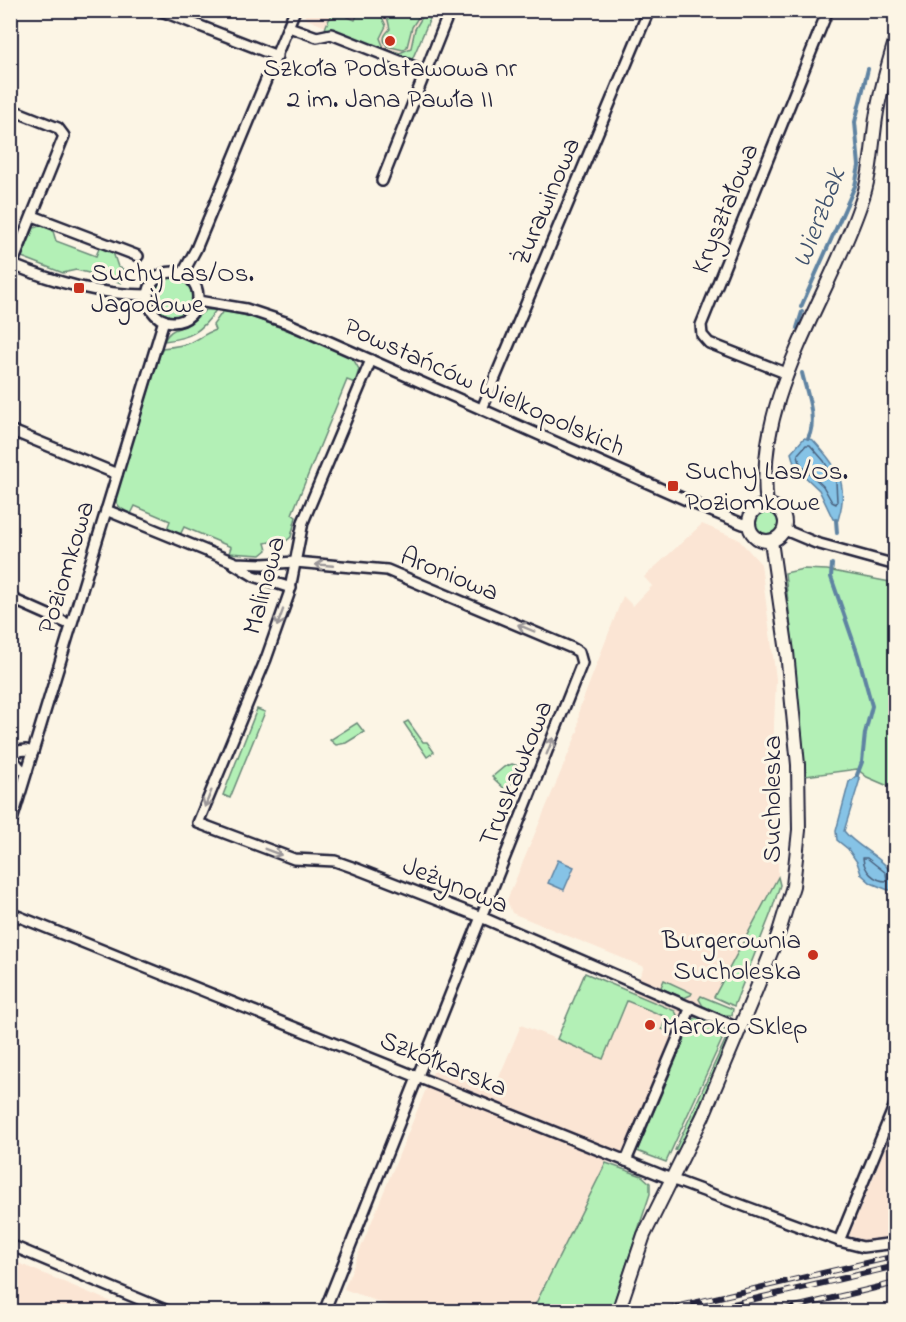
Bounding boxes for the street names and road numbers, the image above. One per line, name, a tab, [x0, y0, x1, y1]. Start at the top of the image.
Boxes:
street label: Żurawinowa	[503, 132, 592, 272]
street label: Kryształowa	[682, 138, 770, 280]
street label: Powstańców Wielkopolskich	[337, 309, 631, 468]
street label: Poziomkowa	[29, 496, 106, 639]
street label: Malinowa	[234, 532, 297, 639]
street label: Aroniowa	[394, 538, 504, 613]
street label: Truskawkowa	[470, 695, 564, 853]
street label: Sucholeska	[754, 735, 793, 863]
street label: Jeżynowa	[396, 847, 514, 925]
street label: Szkółkarska	[373, 1022, 513, 1109]

